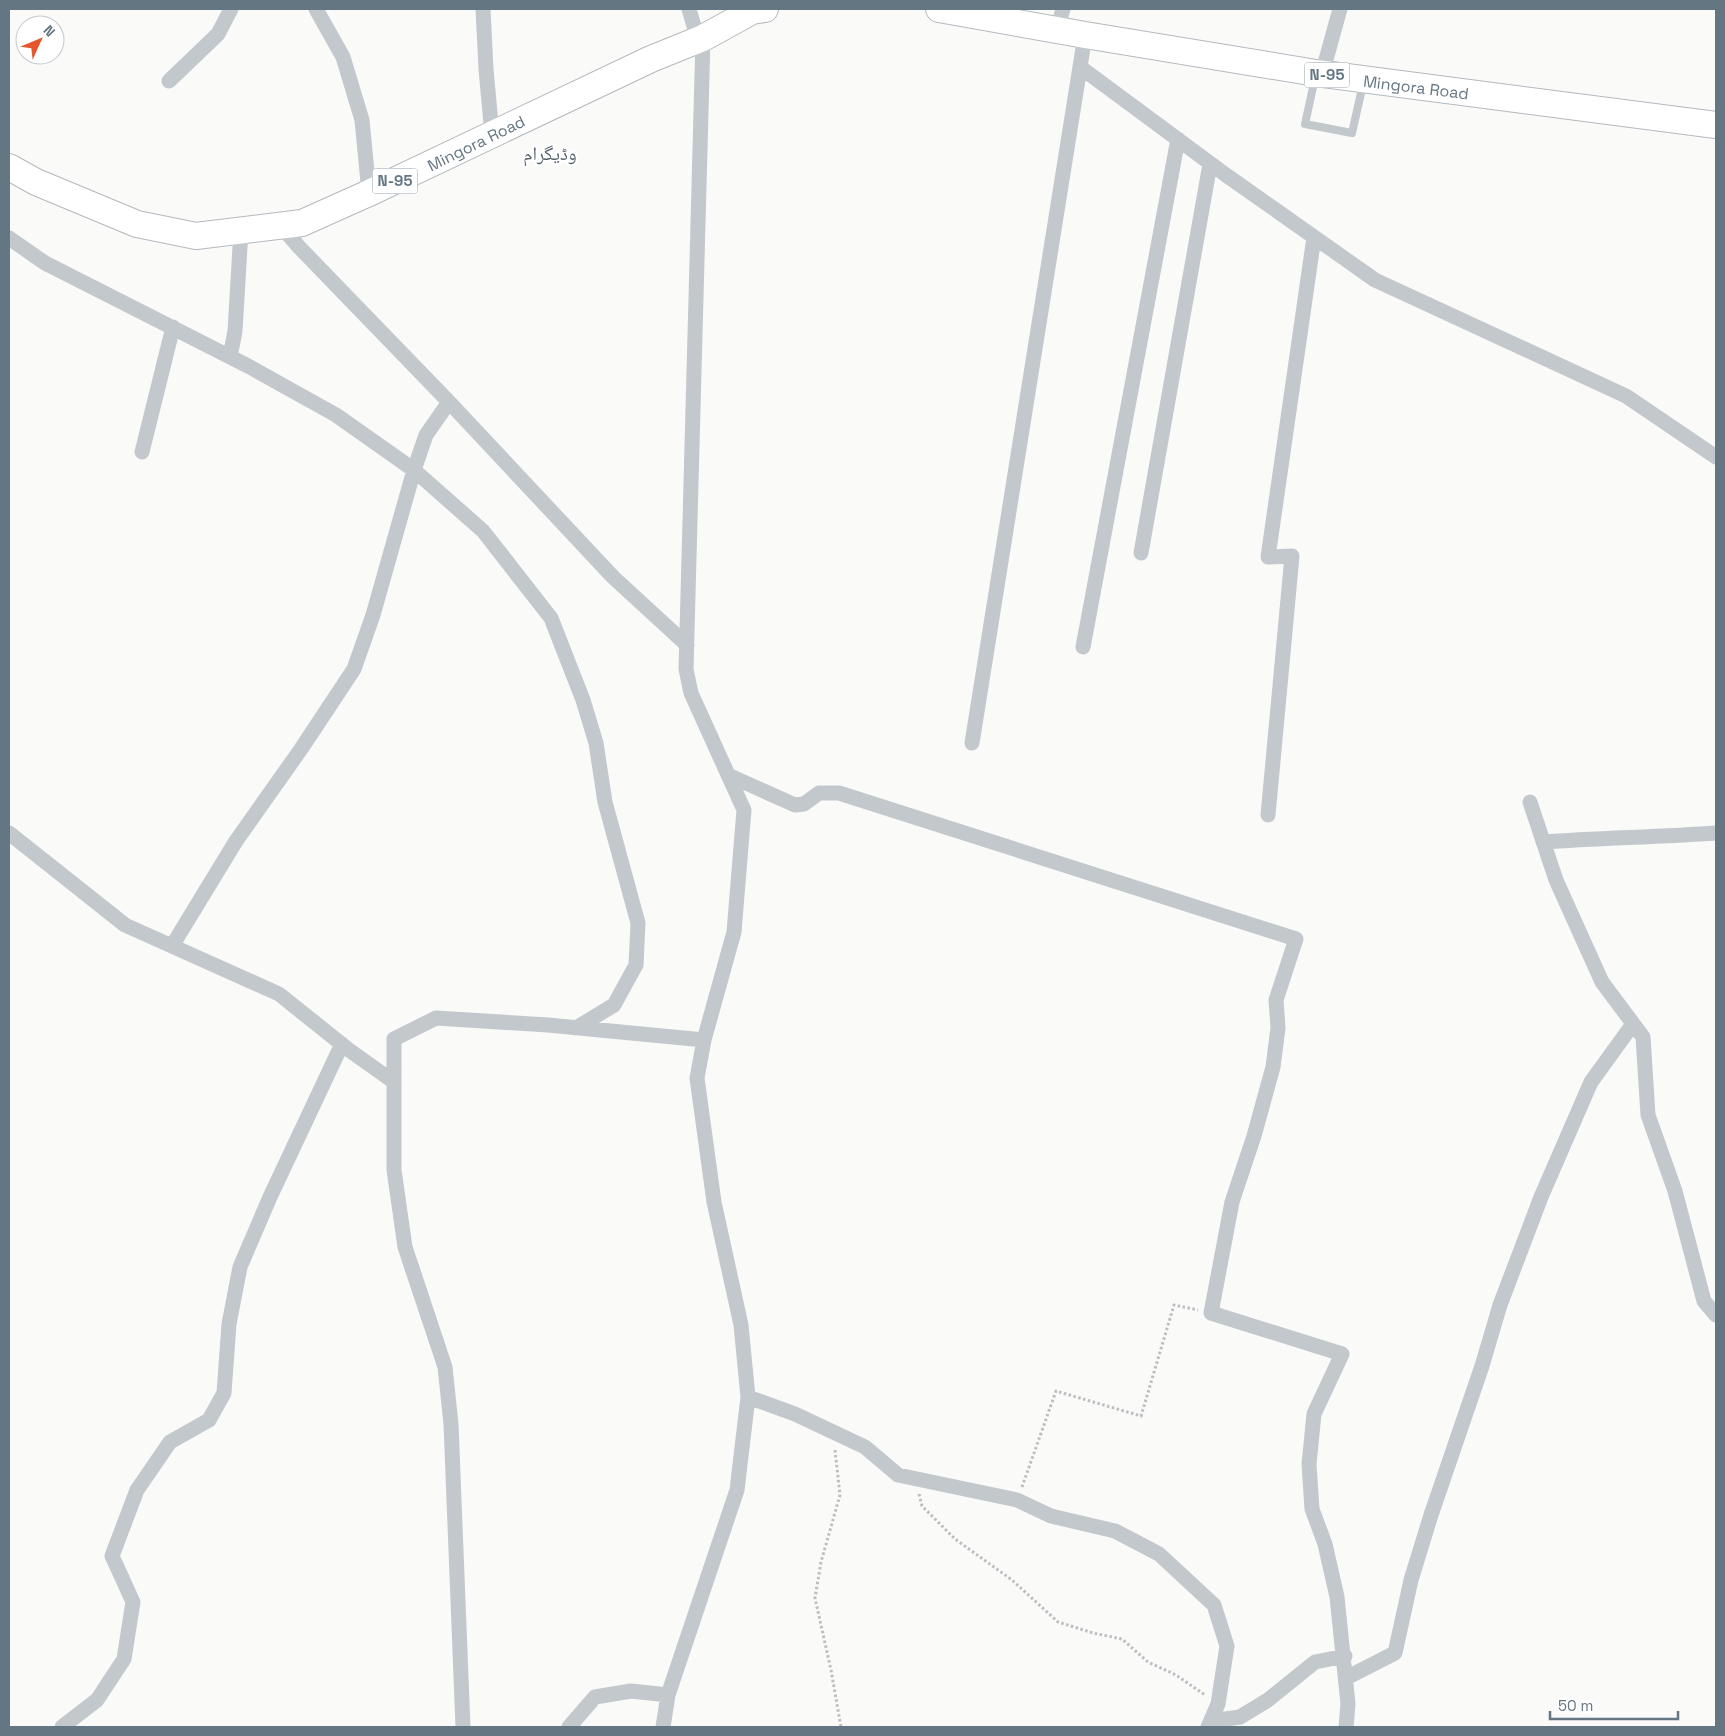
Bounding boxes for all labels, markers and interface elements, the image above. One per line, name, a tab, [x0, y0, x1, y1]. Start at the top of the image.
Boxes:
north arrow	[15, 15, 65, 65]
text: N	[40, 21, 59, 41]
road number: N-95	[1304, 62, 1350, 88]
street label: Mingora Road	[1362, 71, 1470, 104]
street label: Mingora Road	[424, 111, 528, 176]
district label: وڈیگرام	[523, 141, 577, 167]
road number: N-95	[372, 168, 418, 194]
scale bar	[1550, 1688, 1678, 1720]
text: 50 m	[1558, 1696, 1593, 1715]

